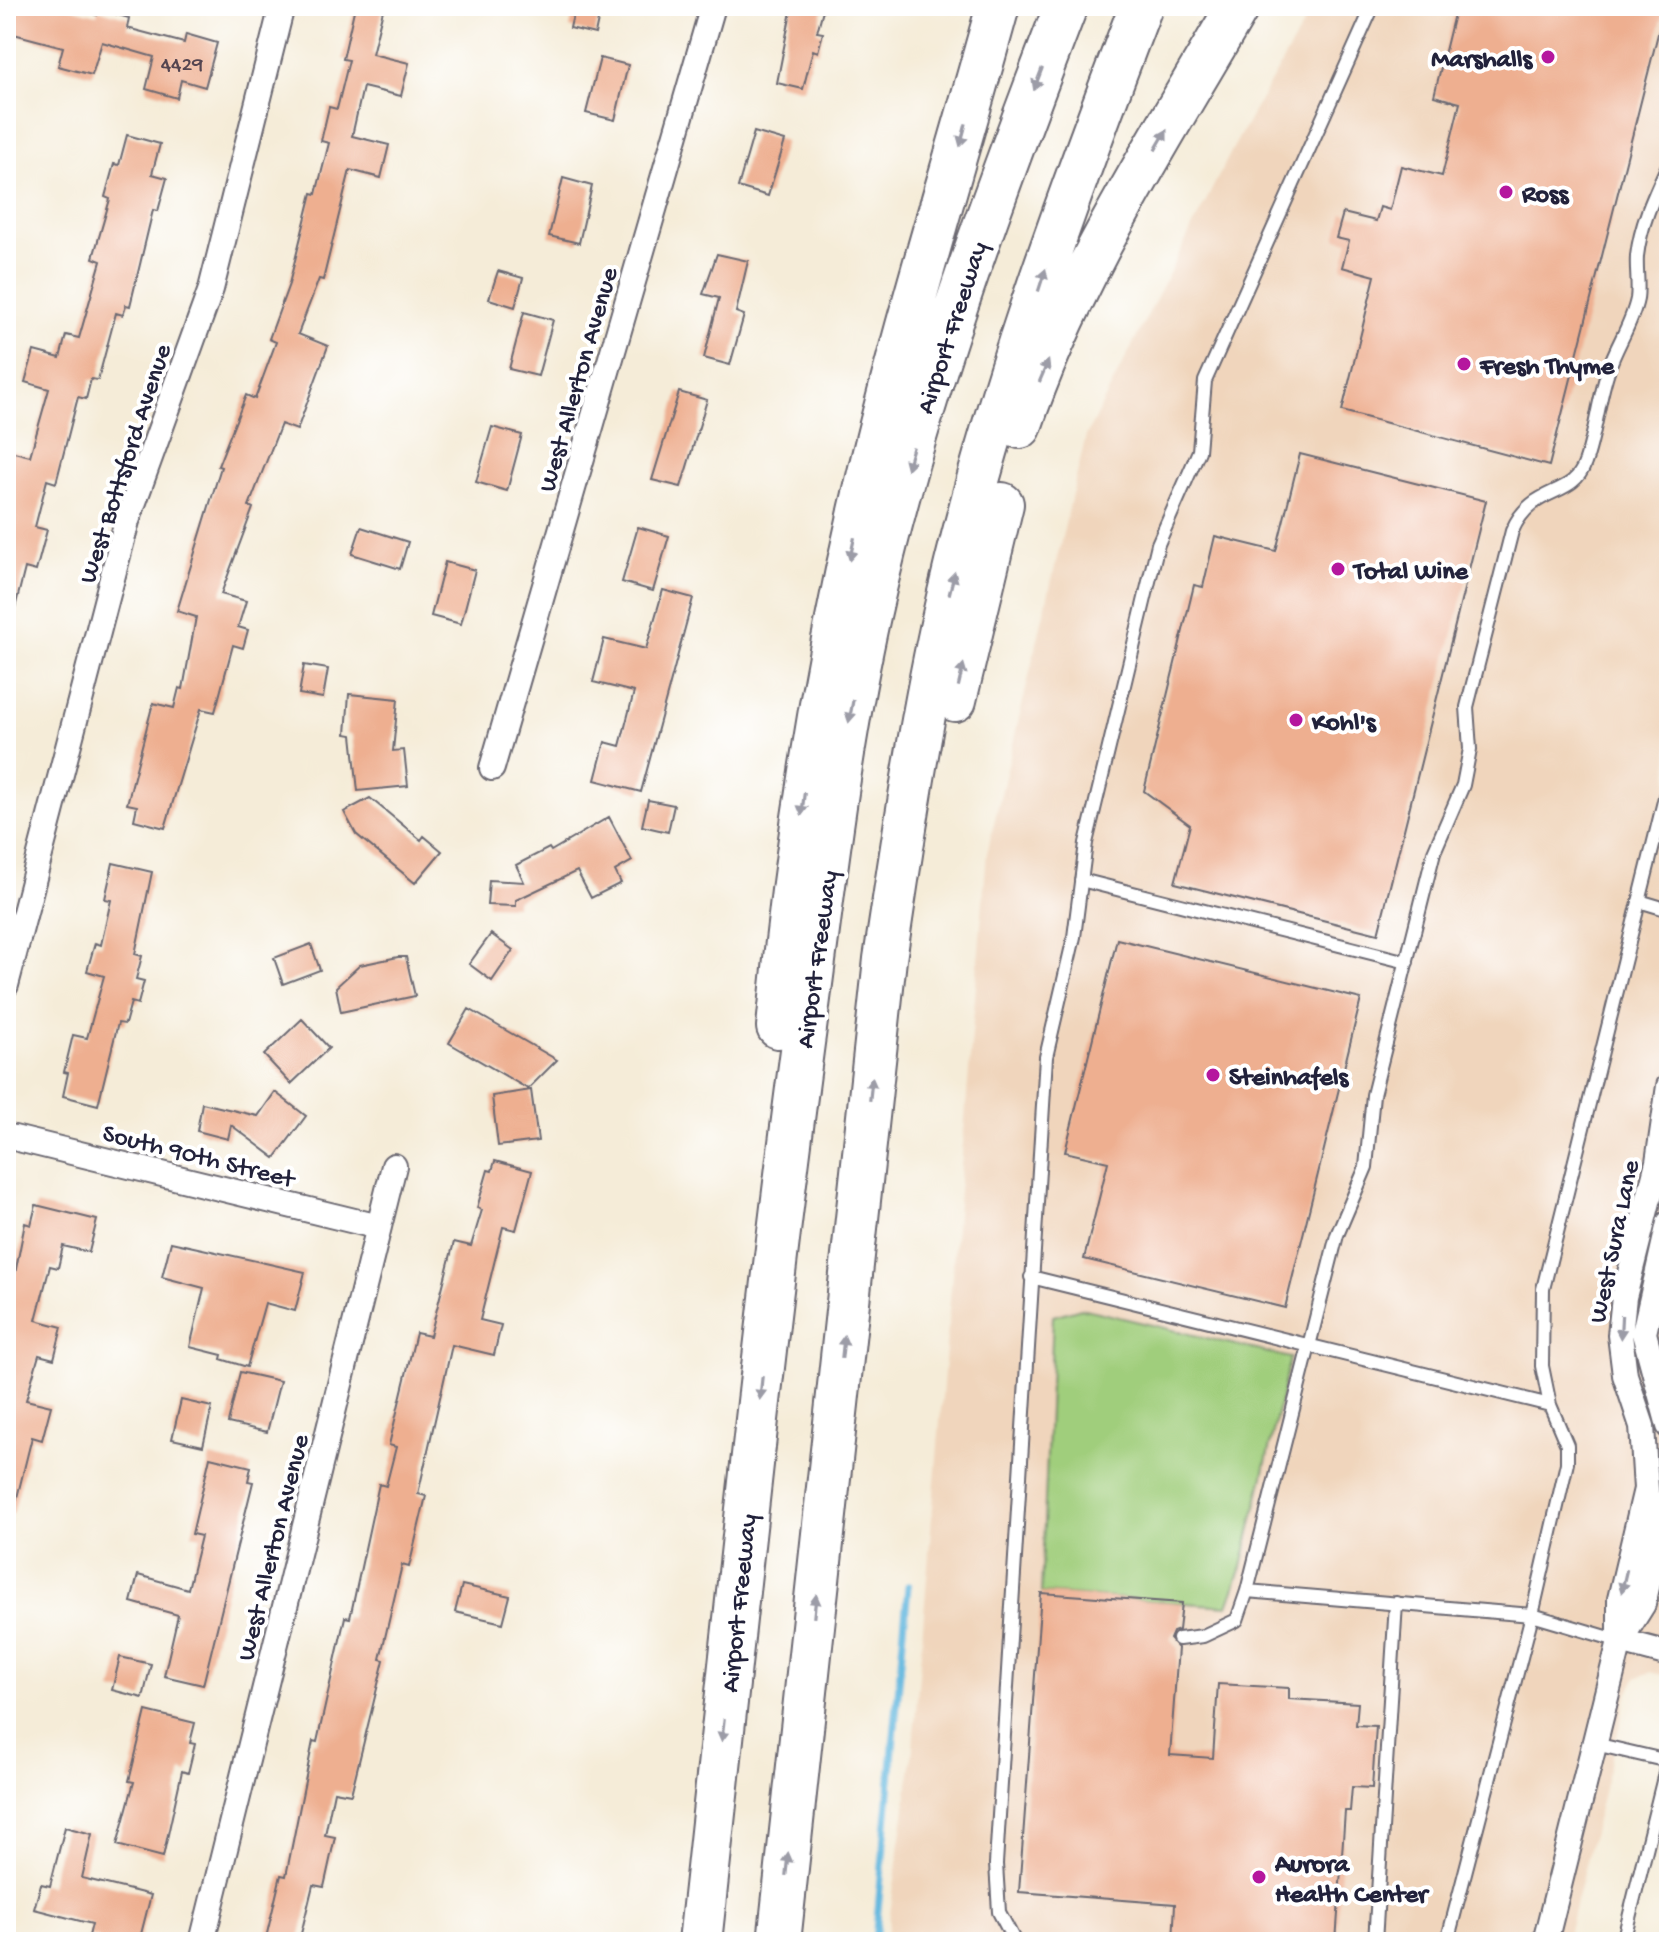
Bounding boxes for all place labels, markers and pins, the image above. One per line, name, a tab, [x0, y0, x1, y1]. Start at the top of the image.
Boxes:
place label: Marshalls	[1431, 46, 1533, 77]
marker: Marshalls	[1539, 48, 1557, 66]
place label: Ross	[1521, 181, 1570, 212]
marker: Ross	[1497, 183, 1515, 201]
place label: Fresh Thyme	[1479, 353, 1616, 384]
marker: Fresh Thyme	[1455, 355, 1473, 373]
place label: Total Wine	[1352, 558, 1470, 589]
marker: Total Wine	[1329, 560, 1347, 578]
place label: Kohl's	[1311, 709, 1377, 740]
marker: Kohl's	[1287, 711, 1305, 729]
place label: Steinhafels	[1229, 1064, 1350, 1095]
marker: Steinhafels	[1204, 1066, 1222, 1084]
place label: Aurora Health Center	[1274, 1851, 1430, 1912]
marker: Aurora Health Center	[1250, 1868, 1268, 1886]

